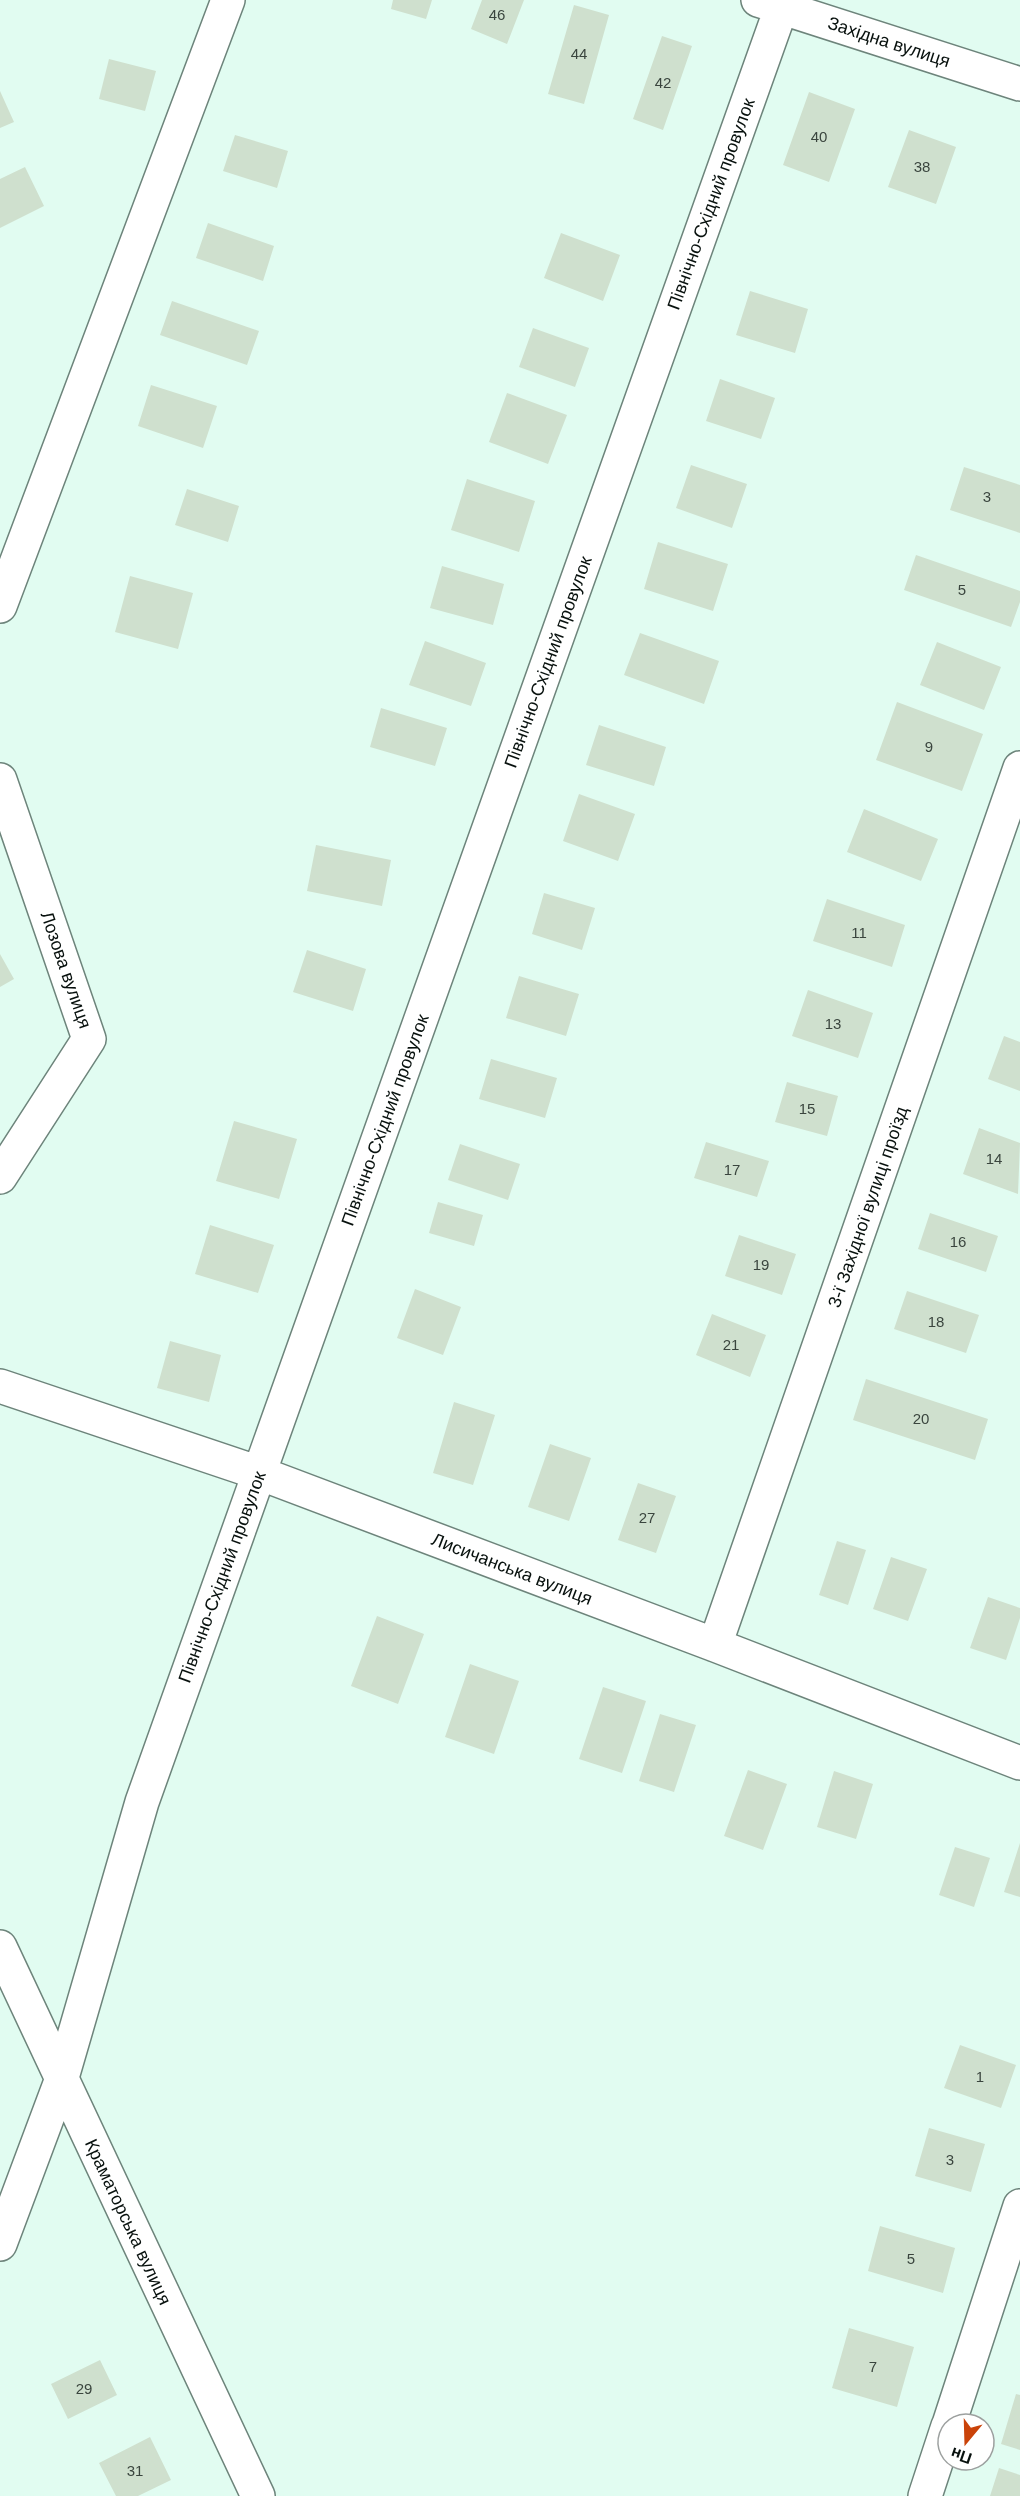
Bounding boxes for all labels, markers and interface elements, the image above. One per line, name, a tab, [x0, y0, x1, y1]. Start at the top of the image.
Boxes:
house number: 46	[489, 6, 505, 23]
street label: Західна вулиця	[825, 13, 953, 71]
house number: 44	[571, 45, 587, 62]
house number: 42	[655, 74, 671, 91]
street label: Північно-Східний провулок	[663, 95, 759, 312]
house number: 40	[811, 128, 827, 145]
house number: 38	[914, 158, 930, 175]
house number: 3	[983, 488, 991, 505]
street label: Північно-Східний провулок	[500, 553, 596, 770]
house number: 5	[958, 581, 966, 598]
house number: 9	[925, 738, 933, 755]
street label: Лозова вулиця	[37, 909, 95, 1031]
house number: 11	[851, 924, 867, 941]
street label: Північно-Східний провулок	[337, 1011, 433, 1228]
house number: 13	[825, 1015, 841, 1032]
house number: 15	[799, 1100, 815, 1117]
street label: 3-ї Західної вулиці проїзд	[824, 1103, 912, 1310]
house number: 14	[986, 1150, 1002, 1167]
house number: 17	[724, 1161, 740, 1178]
house number: 16	[950, 1233, 966, 1250]
house number: 19	[753, 1256, 769, 1273]
house number: 18	[928, 1313, 944, 1330]
house number: 21	[723, 1336, 739, 1353]
house number: 20	[913, 1410, 929, 1427]
street label: Північно-Східний провулок	[174, 1468, 270, 1685]
house number: 27	[639, 1509, 655, 1526]
street label: Лисичанська вулиця	[429, 1529, 595, 1609]
house number: 1	[976, 2068, 984, 2085]
street label: Краматорська вулиця	[81, 2136, 175, 2308]
house number: 3	[946, 2151, 954, 2168]
house number: 5	[907, 2250, 915, 2267]
house number: 7	[869, 2358, 877, 2375]
house number: 29	[76, 2380, 92, 2397]
north arrow	[936, 2412, 996, 2472]
text: Пн	[949, 2444, 974, 2467]
house number: 31	[127, 2462, 143, 2479]

